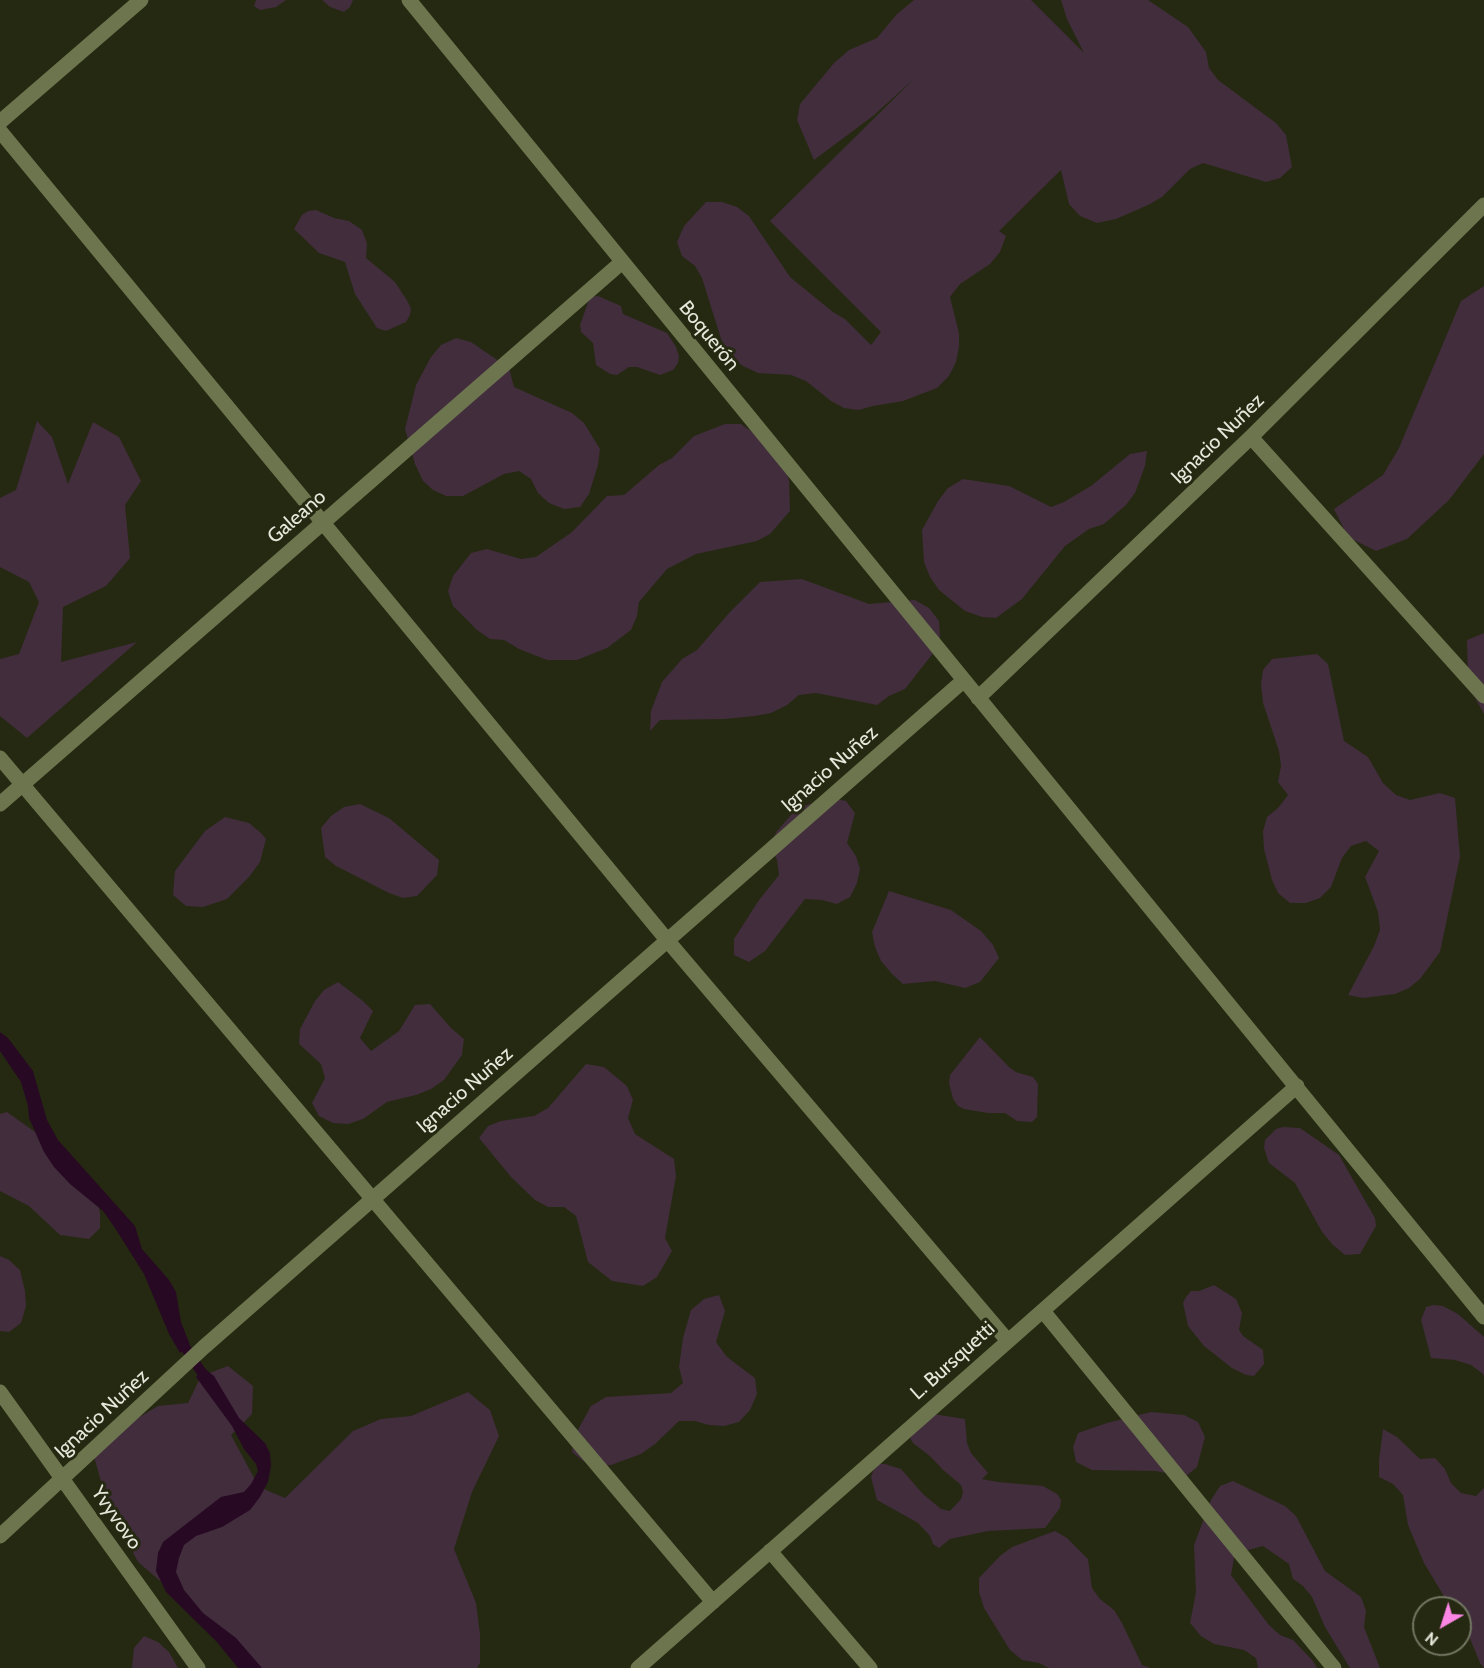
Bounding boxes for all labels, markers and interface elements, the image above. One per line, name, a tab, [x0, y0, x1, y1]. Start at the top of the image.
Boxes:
street label: Boquerón	[674, 296, 744, 376]
street label: Ignacio Nuñez	[1167, 389, 1269, 489]
street label: Galeano	[263, 485, 331, 549]
street label: Ignacio Nuñez	[777, 721, 883, 817]
street label: Ignacio Nuñez	[412, 1042, 518, 1138]
street label: L. Bursquetti	[906, 1317, 1000, 1405]
street label: Ignacio Nuñez	[50, 1364, 154, 1464]
street label: Yvyvovo	[86, 1482, 146, 1554]
north arrow	[1412, 1596, 1472, 1656]
text: N	[1421, 1628, 1442, 1650]

